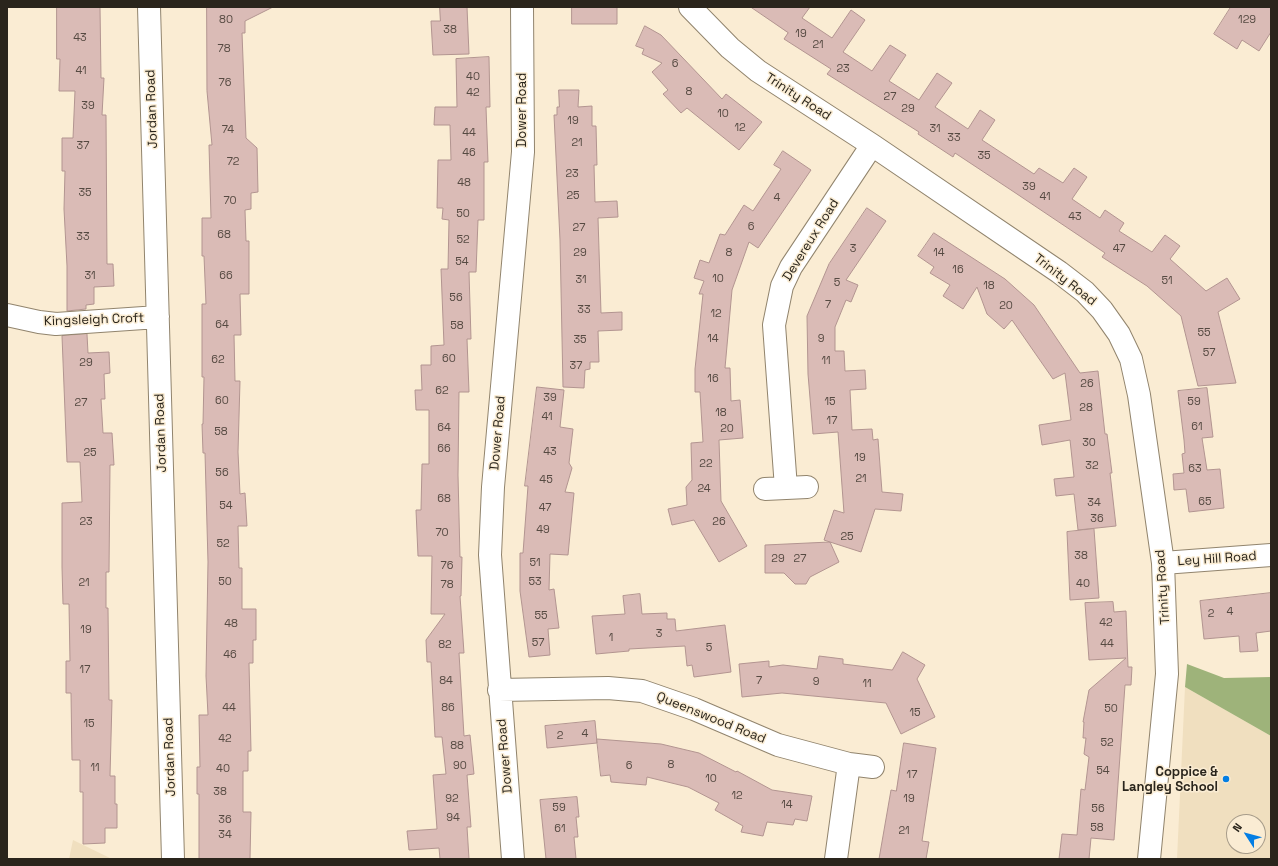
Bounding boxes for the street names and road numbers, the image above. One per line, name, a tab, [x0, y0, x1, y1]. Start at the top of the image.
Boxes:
street label: Jordan Road	[143, 69, 161, 149]
street label: Trinity Road	[762, 70, 834, 124]
street label: Dower Road	[514, 73, 530, 147]
street label: Devereux Road	[780, 196, 842, 284]
street label: Trinity Road	[1031, 251, 1099, 309]
street label: Kingsleigh Croft	[44, 310, 144, 330]
street label: Jordan Road	[152, 393, 170, 473]
street label: Dower Road	[487, 395, 509, 471]
street label: Ley Hill Road	[1177, 548, 1257, 570]
street label: Trinity Road	[1153, 549, 1173, 625]
street label: Queenswood Road	[654, 689, 768, 747]
street label: Jordan Road	[161, 717, 179, 797]
street label: Dower Road	[494, 718, 516, 794]

